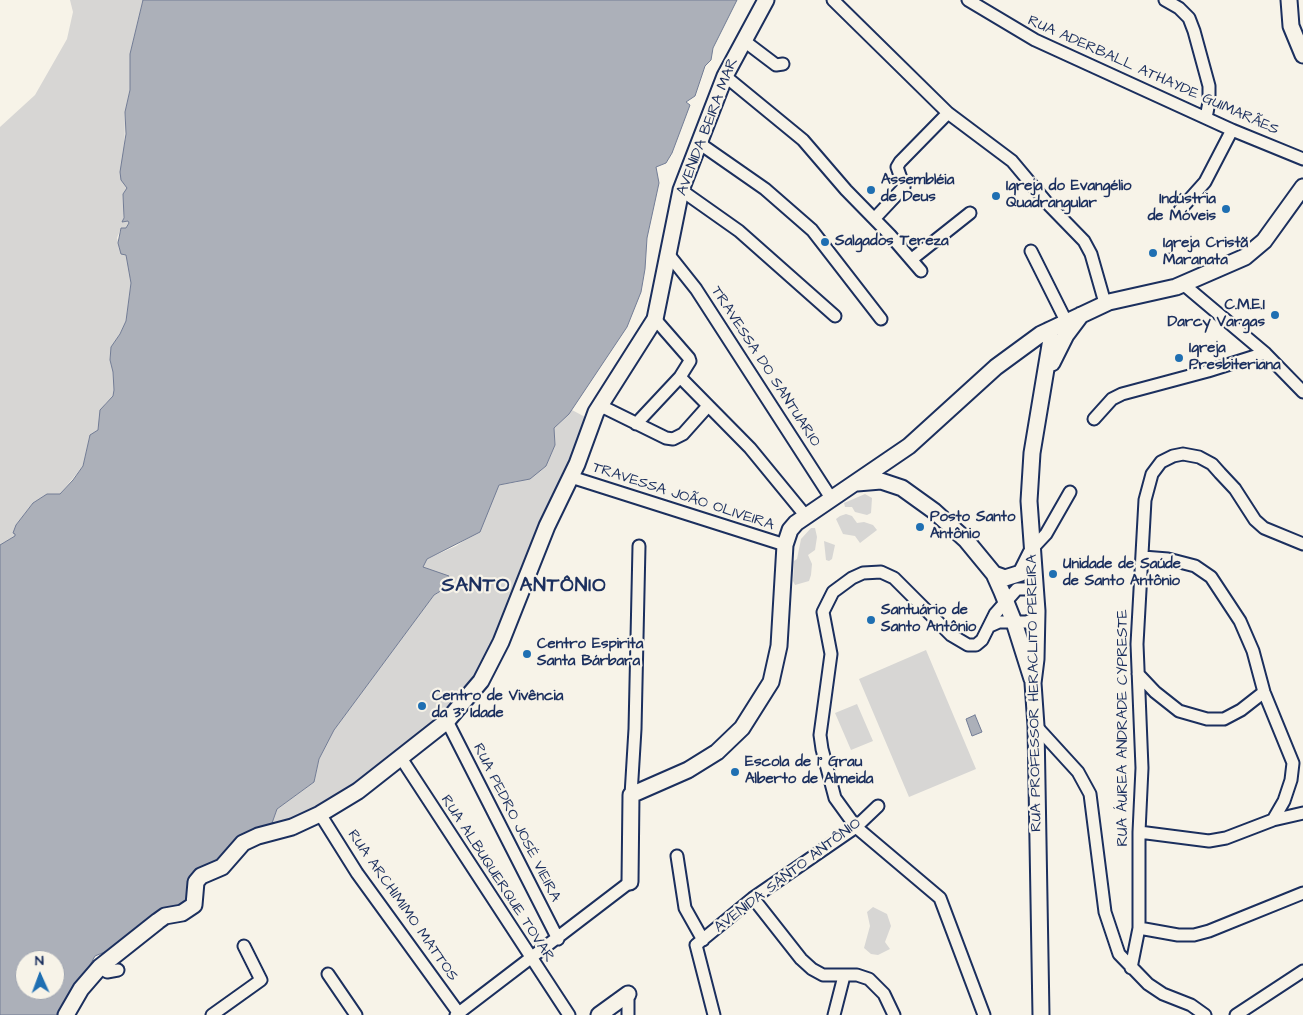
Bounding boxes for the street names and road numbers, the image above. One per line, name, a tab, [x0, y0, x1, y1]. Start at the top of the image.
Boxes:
street label: RUA ADERBALL ATHAYDE GUIMARÃES	[1025, 12, 1281, 140]
street label: AVENIDA BEIRA MAR	[673, 56, 743, 198]
street label: TRAVESSA DO SANTUARIO	[706, 283, 824, 451]
street label: TRAVESSA JOÃO OLIVEIRA	[590, 459, 776, 535]
street label: RUA PROFESSOR HERACLITO PEREIRA	[1024, 554, 1046, 832]
street label: RUA ÁUREA ANDRADE CYPRESTE	[1115, 609, 1133, 847]
street label: RUA PEDRO JOSÉ VIEIRA	[468, 741, 564, 905]
street label: RUA ALBUQUERQUE TOVAR	[436, 792, 558, 966]
street label: AVENIDA SANTO ANTÔNIO	[711, 815, 865, 937]
street label: RUA ARCHIMIMO MATTOS	[343, 827, 461, 985]

